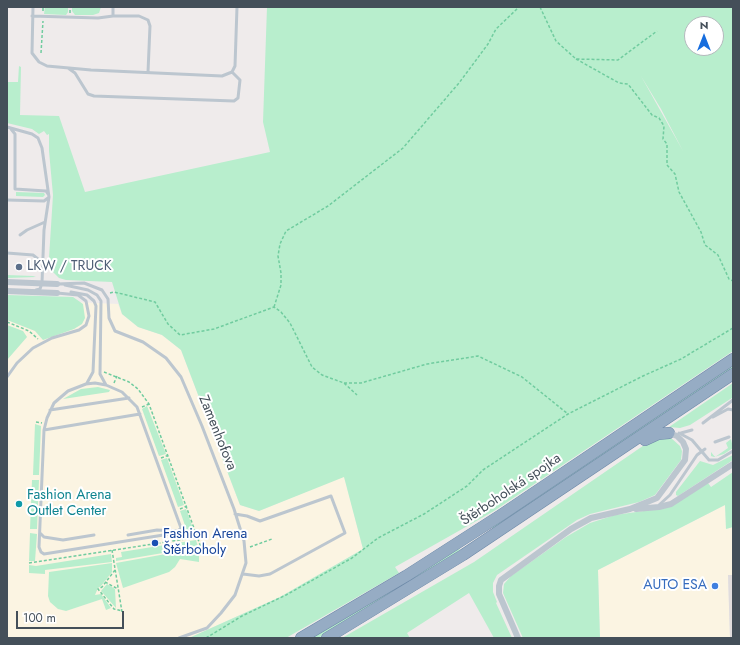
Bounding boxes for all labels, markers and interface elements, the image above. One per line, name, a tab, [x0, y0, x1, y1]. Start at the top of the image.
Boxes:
north arrow	[684, 16, 724, 56]
text: N	[700, 17, 708, 33]
place label: LKW / TRUCK	[27, 259, 112, 275]
marker: LKW / TRUCK	[14, 262, 24, 272]
street label: Zamenhofova	[194, 393, 240, 473]
street label: Štěrboholská spojka	[458, 450, 564, 530]
place label: Fashion Arena Outlet Center	[27, 488, 111, 520]
marker: Fashion Arena Outlet Center	[14, 499, 24, 509]
place label: Fashion Arena Štěrboholy	[163, 527, 247, 560]
marker: Fashion Arena Štěrboholy	[150, 538, 160, 548]
place label: AUTO ESA	[643, 578, 707, 594]
marker: AUTO ESA	[710, 581, 720, 591]
scale bar	[18, 603, 126, 629]
text: 100 m	[23, 609, 56, 627]

